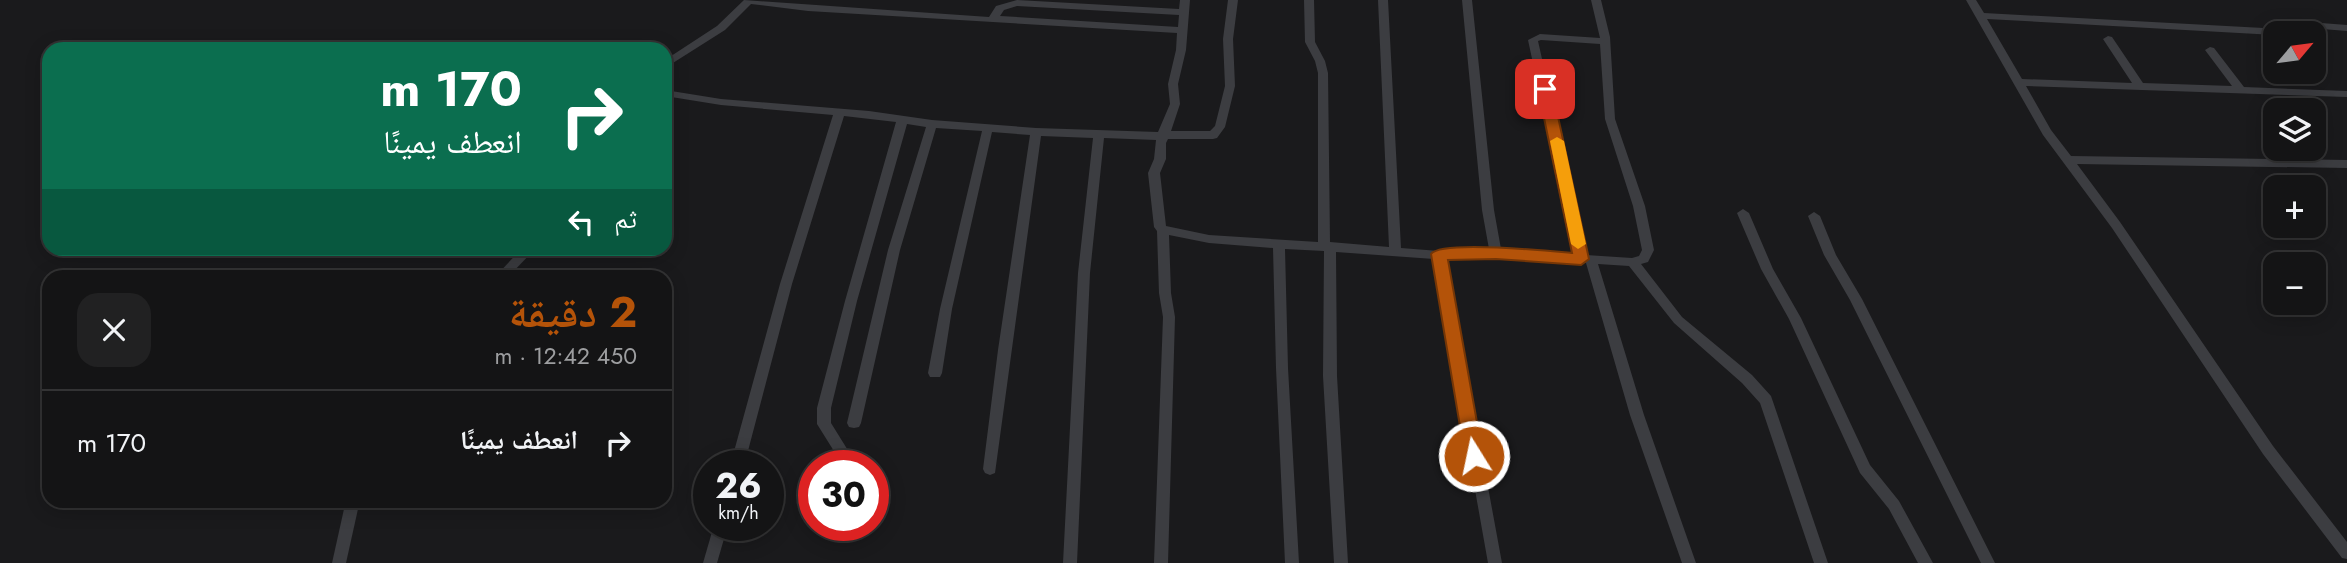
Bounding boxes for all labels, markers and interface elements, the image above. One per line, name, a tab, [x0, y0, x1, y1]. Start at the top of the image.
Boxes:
north arrow	[2263, 21, 2326, 84]
map controls	[2263, 21, 2326, 315]
text: 170 m	[380, 54, 522, 124]
pin	[1515, 59, 1575, 119]
icon: right	[546, 70, 637, 161]
icon: arrive	[1526, 70, 1564, 108]
button: layers	[2263, 98, 2326, 161]
text: انعطف يمينًا	[383, 119, 522, 165]
button: +	[2263, 175, 2326, 238]
text: ثم	[614, 200, 637, 238]
icon: left	[562, 203, 600, 241]
button: −	[2263, 252, 2326, 315]
text: 2 دقيقة	[509, 282, 637, 343]
button: close	[77, 293, 151, 367]
text: 450 m · 12:42	[494, 339, 637, 373]
position arrow	[1437, 419, 1511, 493]
text: انعطف يمينًا	[460, 421, 578, 459]
text: 170 m	[77, 424, 146, 462]
icon: right	[599, 424, 637, 462]
speed limit sign: 30	[798, 450, 889, 541]
text: 26	[715, 461, 762, 511]
text: km/h	[718, 500, 759, 526]

